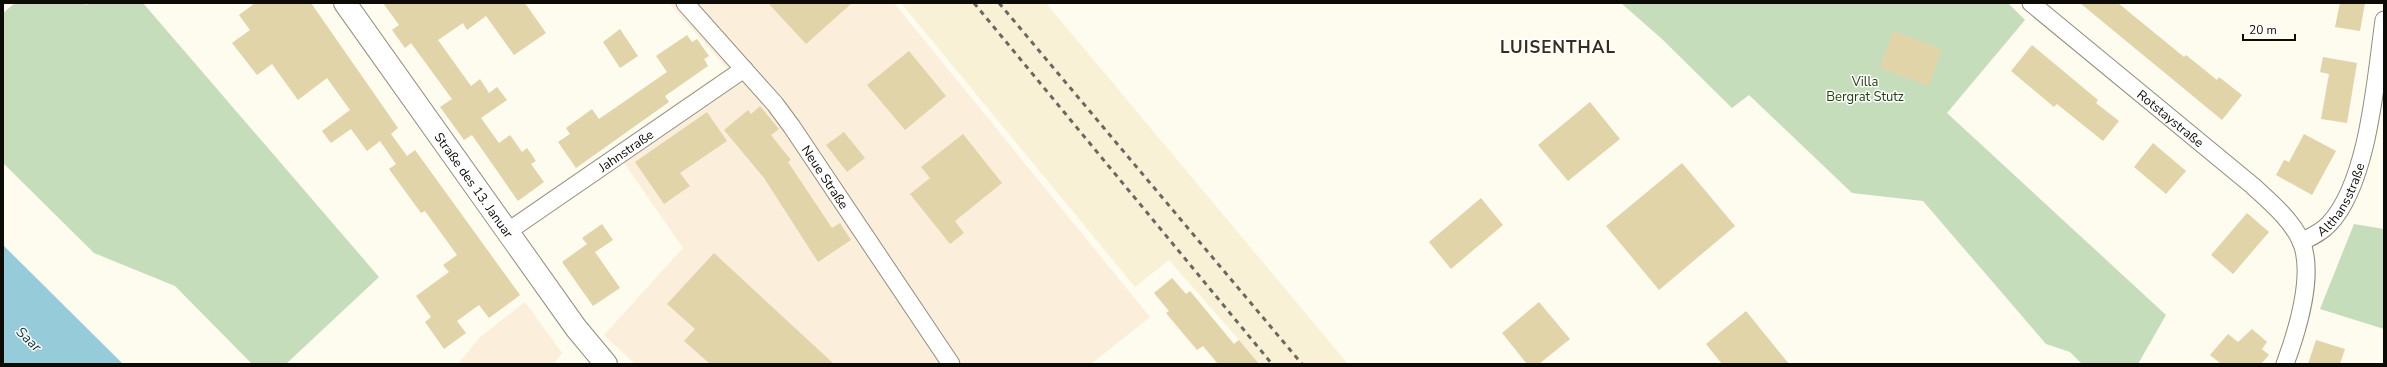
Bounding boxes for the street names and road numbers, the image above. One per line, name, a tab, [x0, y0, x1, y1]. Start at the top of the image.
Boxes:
street label: Rotstaystraße	[2133, 86, 2207, 152]
street label: Jahnstraße	[594, 126, 657, 177]
street label: Straße des 13. Januar	[430, 129, 517, 242]
street label: Neue Straße	[797, 142, 853, 213]
street label: Althansstraße	[2314, 161, 2369, 241]

